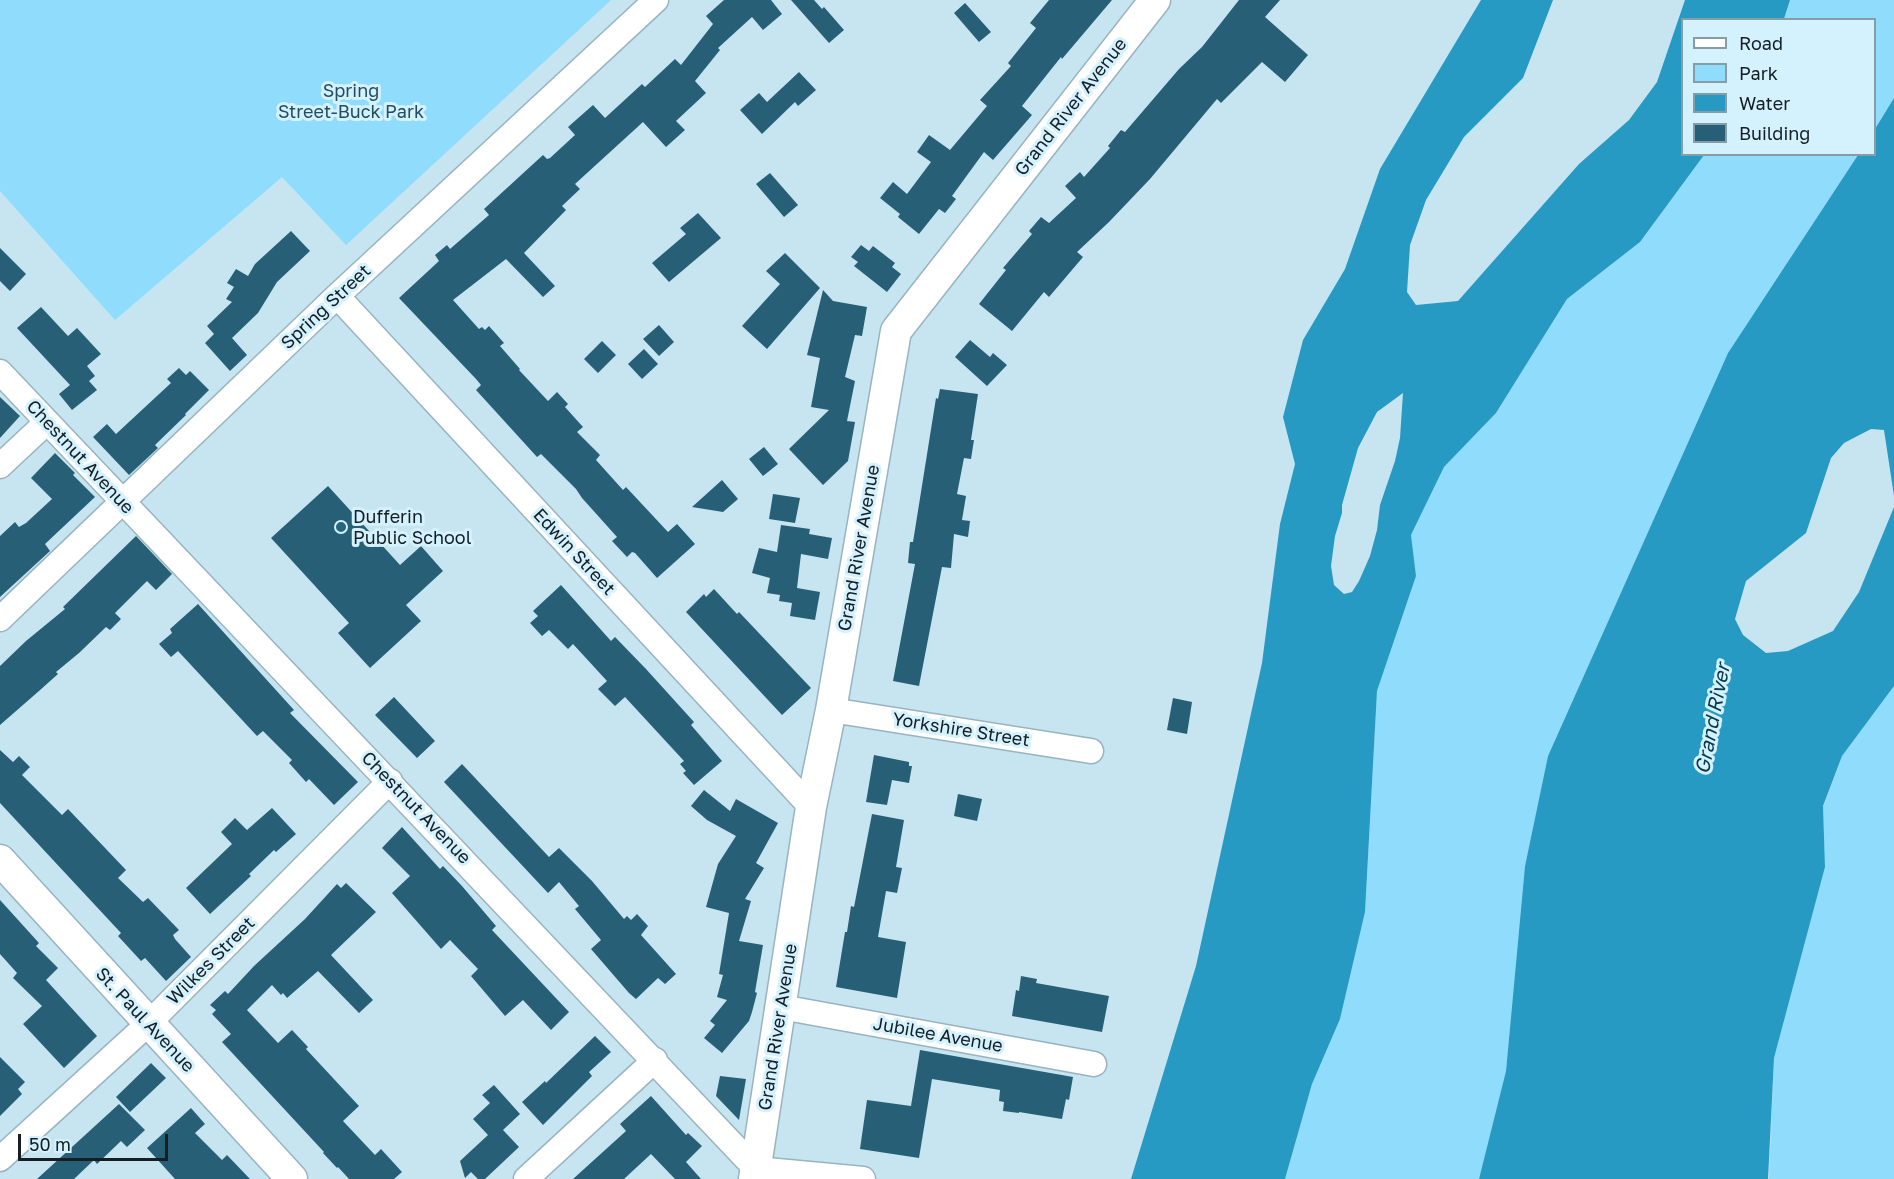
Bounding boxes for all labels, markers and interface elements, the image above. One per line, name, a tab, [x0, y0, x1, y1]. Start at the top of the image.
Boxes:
legend	[1681, 18, 1876, 156]
text: Road	[1739, 32, 1783, 54]
street label: Grand River Avenue	[1011, 34, 1131, 180]
text: Park	[1739, 62, 1778, 84]
park label: Spring Street-Buck Park	[278, 80, 424, 122]
text: Water	[1739, 92, 1790, 114]
text: Building	[1739, 122, 1810, 144]
street label: Spring Street	[277, 260, 375, 354]
street label: Chestnut Avenue	[22, 396, 138, 518]
street label: Grand River Avenue	[834, 463, 884, 633]
street label: Edwin Street	[529, 504, 619, 600]
place label: Dufferin Public School	[353, 506, 471, 548]
marker: Dufferin Public School	[334, 520, 348, 534]
water label: Grand River	[1691, 662, 1735, 776]
street label: Yorkshire Street	[891, 708, 1031, 752]
street label: Chestnut Avenue	[357, 747, 475, 869]
street label: Wilkes Street	[163, 913, 259, 1009]
street label: Grand River Avenue	[754, 942, 802, 1112]
street label: St. Paul Avenue	[91, 963, 199, 1077]
street label: Jubilee Avenue	[871, 1013, 1005, 1057]
scale bar	[21, 1122, 171, 1160]
text: 50 m	[29, 1133, 71, 1155]

